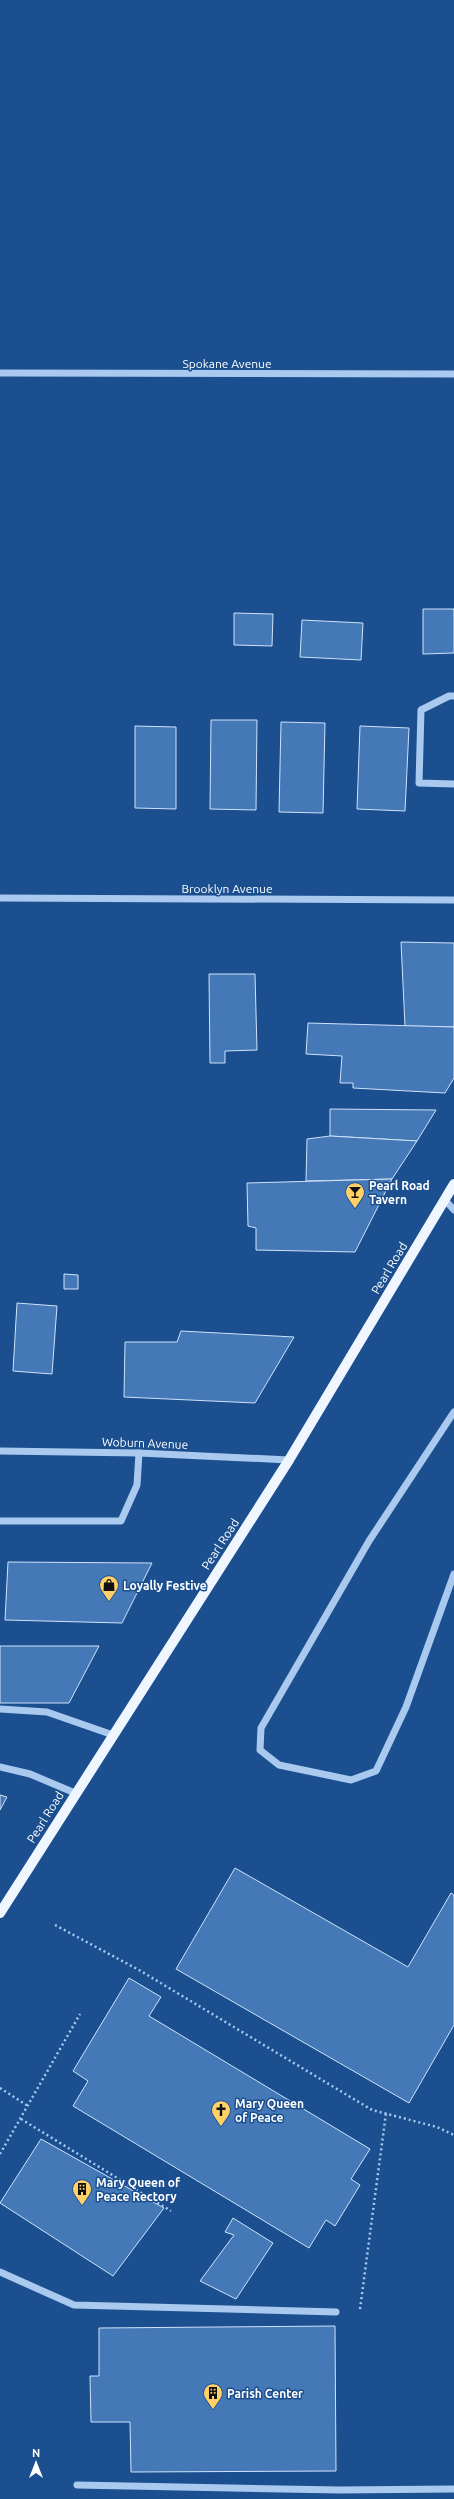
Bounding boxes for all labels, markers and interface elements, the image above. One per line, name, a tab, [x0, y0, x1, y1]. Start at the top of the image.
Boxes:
street label: Spokane Avenue	[182, 357, 272, 370]
street label: Brooklyn Avenue	[181, 882, 273, 895]
place label: Pearl Road Tavern	[369, 1179, 430, 1206]
bar icon: Pearl Road Tavern	[344, 1181, 366, 1209]
street label: Pearl Road	[369, 1240, 409, 1296]
street label: Woburn Avenue	[102, 1435, 188, 1451]
street label: Pearl Road	[199, 1516, 241, 1572]
shop icon: Loyally Festive	[98, 1574, 120, 1602]
place label: Loyally Festive	[123, 1579, 207, 1592]
street label: Pearl Road	[24, 1789, 66, 1845]
place label: Mary Queen of Peace	[235, 2097, 304, 2124]
church icon: Mary Queen of Peace	[210, 2099, 232, 2127]
place label: Mary Queen of Peace Rectory	[96, 2176, 181, 2203]
building icon: Mary Queen of Peace Rectory	[71, 2178, 93, 2206]
building icon: Parish Center	[202, 2382, 224, 2410]
place label: Parish Center	[227, 2387, 303, 2400]
north arrow	[16, 2443, 56, 2483]
text: N	[32, 2447, 40, 2459]

